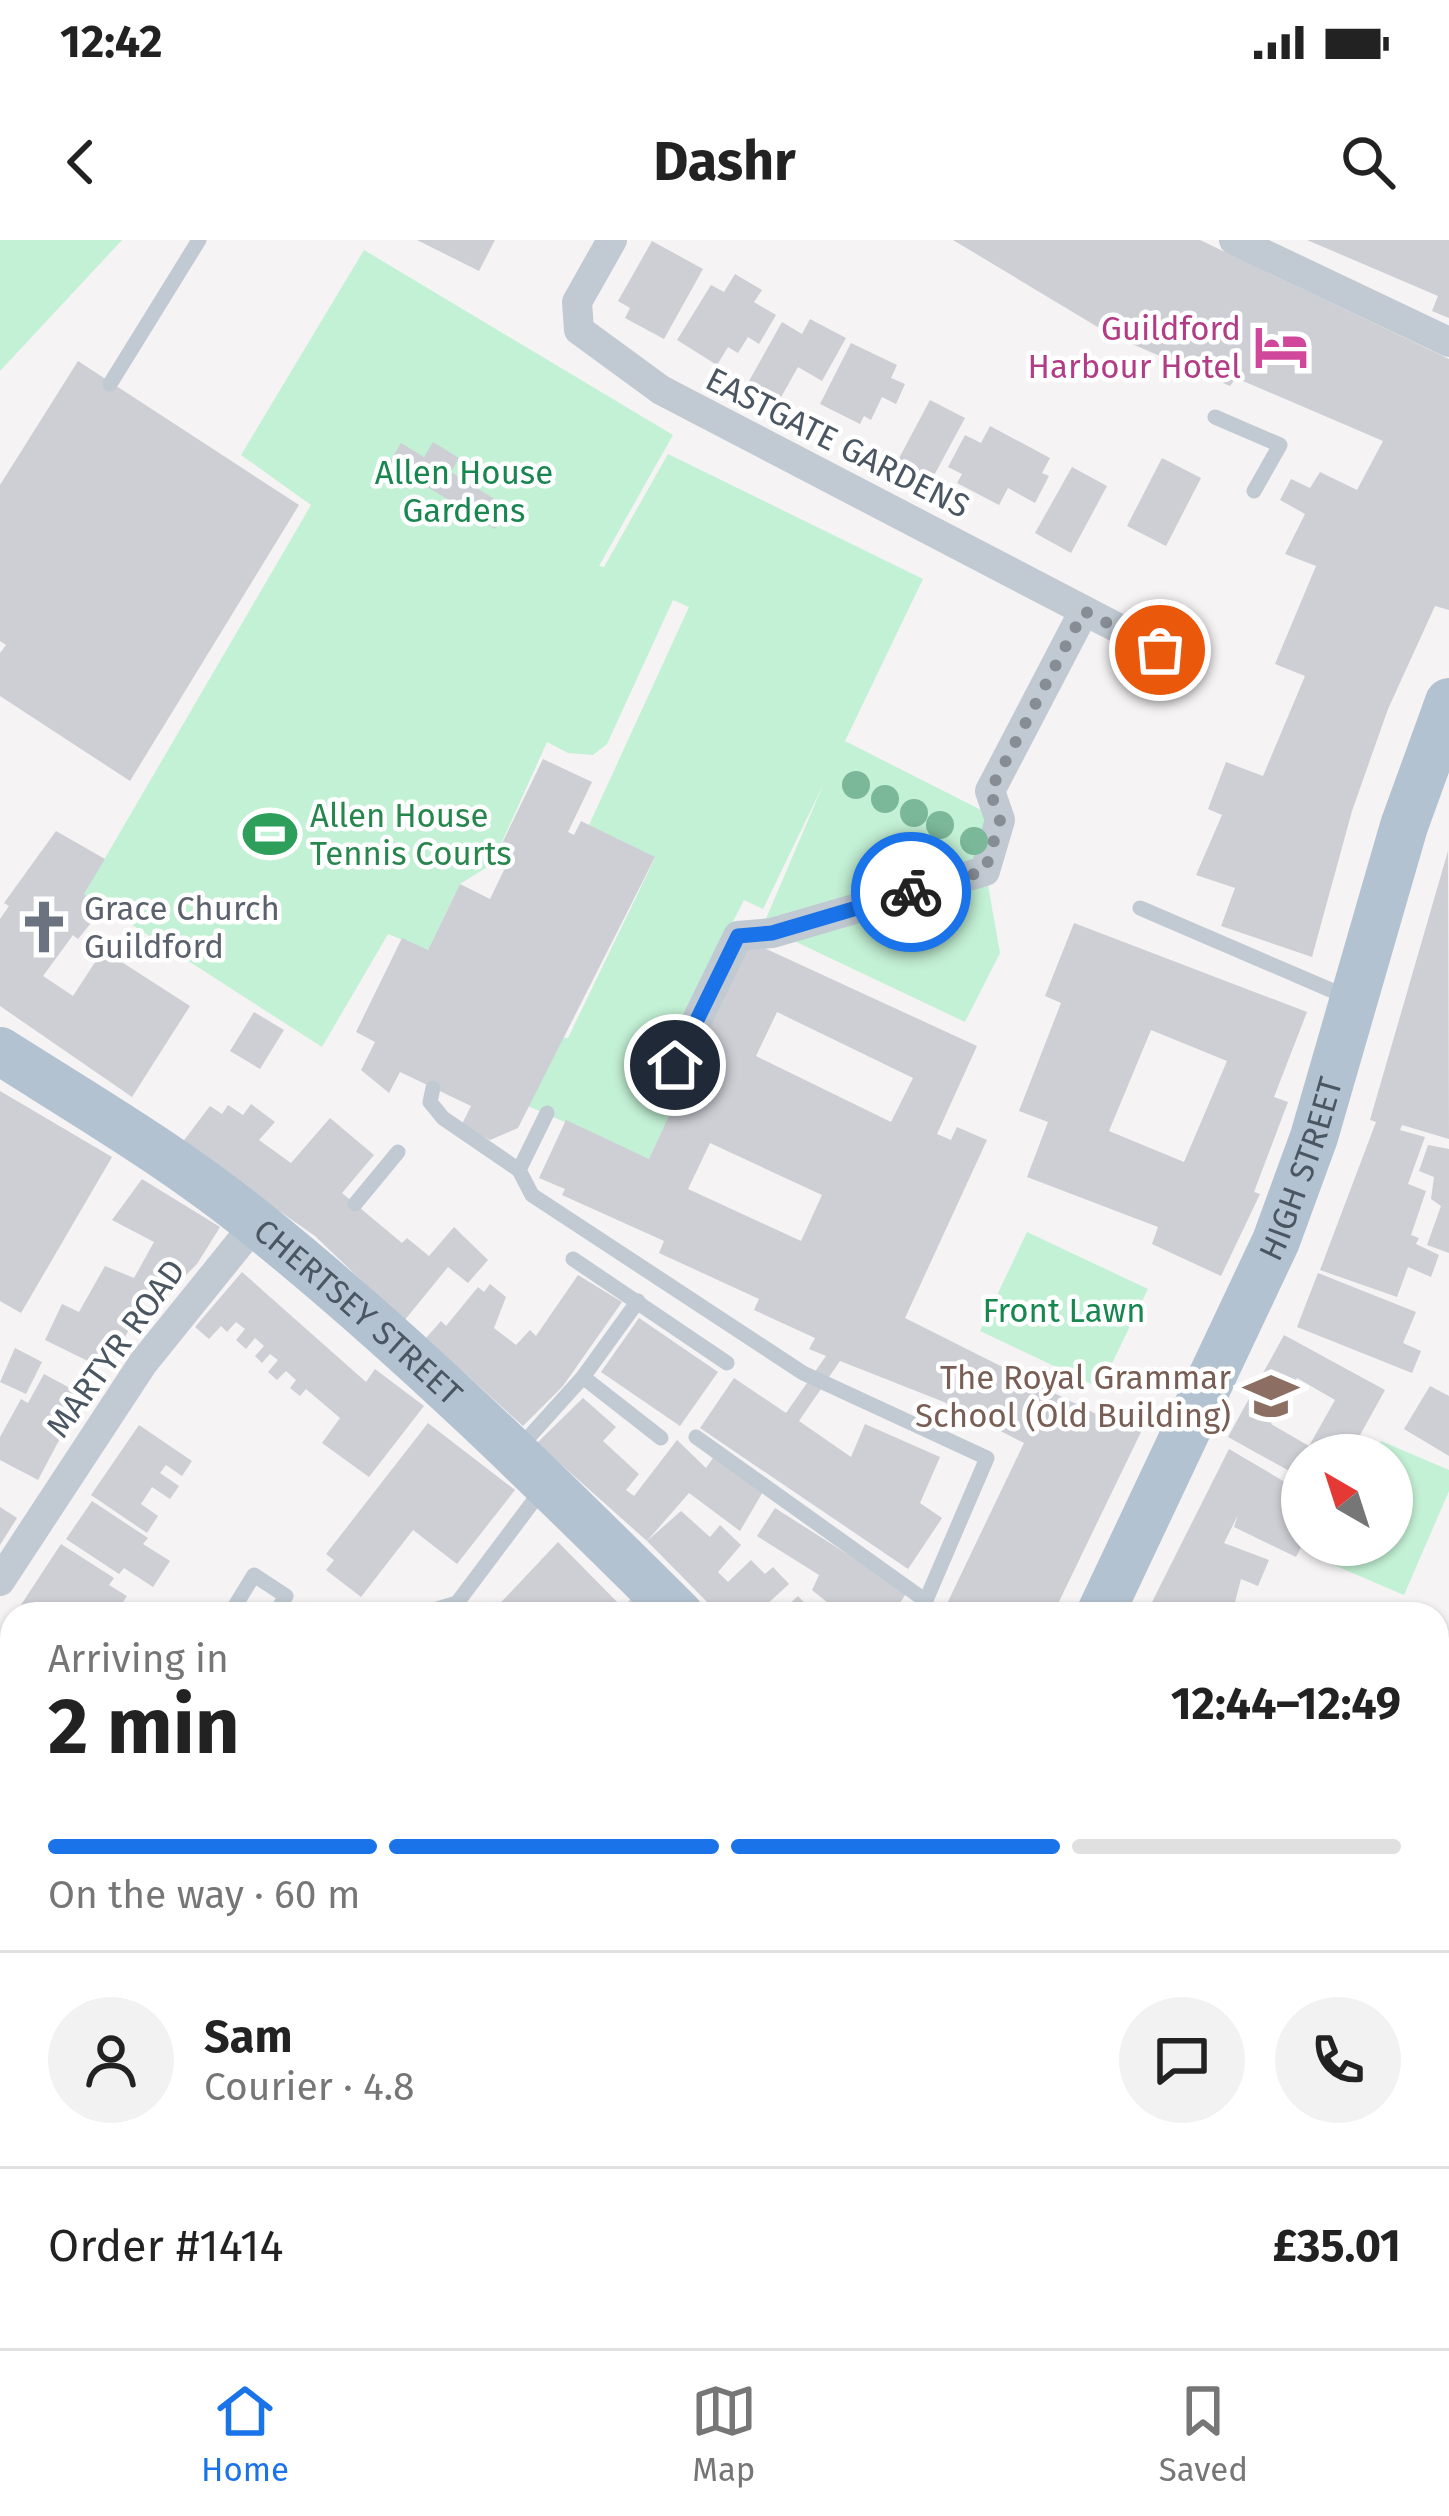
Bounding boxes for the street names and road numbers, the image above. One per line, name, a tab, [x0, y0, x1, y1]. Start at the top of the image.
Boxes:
street label: EASTGATE GARDENS	[699, 359, 976, 527]
street label: HIGH STREET	[1251, 1073, 1351, 1267]
street label: CHERTSEY STREET	[246, 1211, 470, 1414]
street label: MARTYR ROAD	[38, 1252, 194, 1445]

